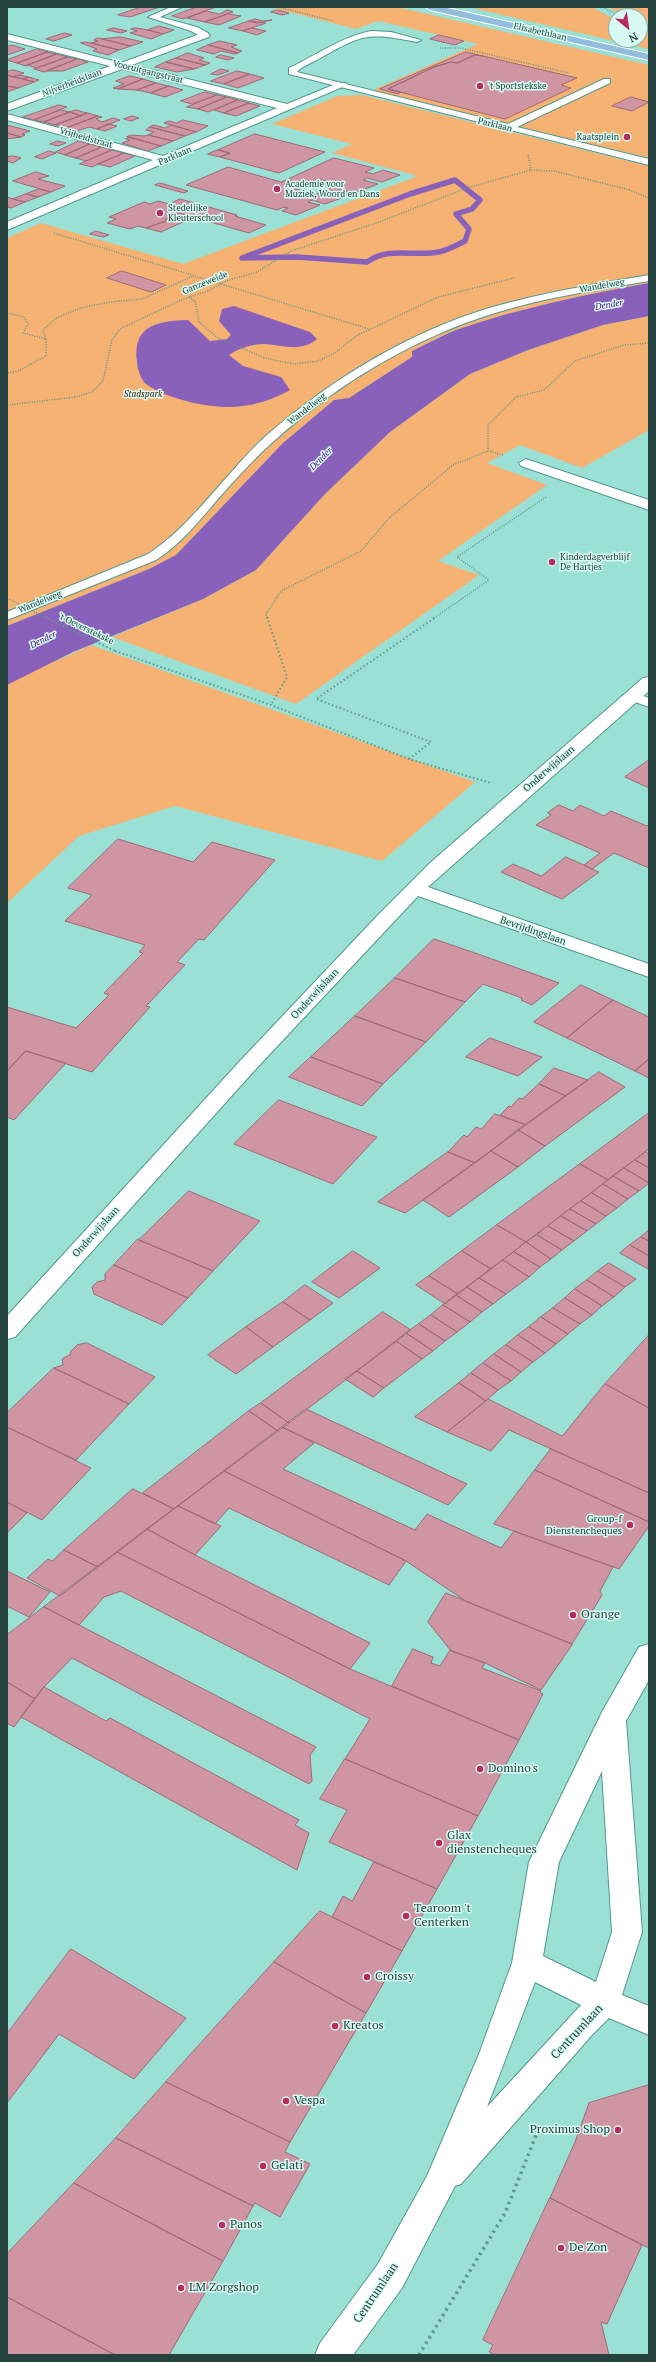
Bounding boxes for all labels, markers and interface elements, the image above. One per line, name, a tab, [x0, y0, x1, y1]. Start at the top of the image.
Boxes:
north arrow	[608, 8, 648, 48]
street label: Elisabethlaan	[512, 21, 568, 43]
text: N	[626, 29, 640, 46]
street label: Vooruitgangstraat	[112, 58, 184, 86]
street label: Nijverheidslaan	[41, 67, 103, 99]
marker: 't Sportstekske	[475, 81, 485, 91]
place label: 't Sportstekske	[488, 81, 547, 91]
street label: Parklaan	[477, 116, 513, 134]
street label: Vrijheidstraat	[58, 125, 114, 151]
place label: Kaatsplein	[576, 132, 619, 142]
marker: Kaatsplein	[622, 132, 632, 142]
street label: Parklaan	[157, 144, 193, 168]
place label: Academie voor Muziek, Woord en Dans	[285, 179, 380, 200]
marker: Academie voor Muziek, Woord en Dans	[272, 184, 282, 194]
place label: Stedelijke Kleuterschool	[168, 203, 224, 224]
marker: Stedelijke Kleuterschool	[155, 208, 165, 218]
street label: Ganzeweide	[181, 269, 229, 297]
street label: Wandelweg	[579, 277, 625, 295]
water label: Dender	[594, 297, 624, 313]
park label: Stadspark	[124, 389, 162, 399]
street label: Wandelweg	[286, 391, 328, 427]
water label: Dender	[307, 445, 335, 473]
place label: Kinderdagverblijf De Hartjes	[560, 552, 629, 573]
marker: Kinderdagverblijf De Hartjes	[547, 557, 557, 567]
street label: Wandelweg	[17, 588, 63, 616]
street label: 't Oeverstekske	[57, 611, 115, 647]
water label: Dender	[28, 629, 58, 651]
street label: Onderwijslaan	[521, 743, 577, 795]
street label: Bevrijdingslaan	[498, 914, 568, 948]
street label: Onderwijslaan	[289, 966, 341, 1022]
street label: Onderwijslaan	[70, 1204, 122, 1260]
place label: Group-f Dienstencheques	[546, 1513, 622, 1536]
marker: Group-f Dienstencheques	[625, 1520, 635, 1530]
place label: Orange	[581, 1608, 620, 1622]
marker: Orange	[568, 1610, 578, 1620]
place label: Domino's	[488, 1762, 538, 1776]
marker: Domino's	[475, 1764, 485, 1774]
place label: Glax dienstencheques	[447, 1829, 537, 1857]
marker: Glax dienstencheques	[434, 1838, 444, 1848]
place label: Tearoom 't Centerken	[414, 1902, 471, 1930]
marker: Tearoom 't Centerken	[401, 1911, 411, 1921]
place label: Croissy	[375, 1970, 414, 1984]
marker: Croissy	[362, 1972, 372, 1982]
street label: Centrumlaan	[548, 2002, 606, 2062]
place label: Kreatos	[343, 2019, 384, 2033]
marker: Kreatos	[330, 2021, 340, 2031]
place label: Vespa	[294, 2094, 325, 2108]
marker: Vespa	[281, 2096, 291, 2106]
place label: Proximus Shop	[530, 2123, 610, 2137]
marker: Proximus Shop	[613, 2125, 623, 2135]
place label: Gelati	[271, 2159, 303, 2173]
marker: Gelati	[258, 2161, 268, 2171]
place label: Panos	[230, 2218, 262, 2232]
marker: Panos	[217, 2220, 227, 2230]
place label: De Zon	[569, 2241, 607, 2255]
marker: De Zon	[556, 2243, 566, 2253]
street label: Centrumlaan	[351, 2260, 401, 2326]
place label: LM Zorgshop	[189, 2281, 259, 2295]
marker: LM Zorgshop	[176, 2283, 186, 2293]

